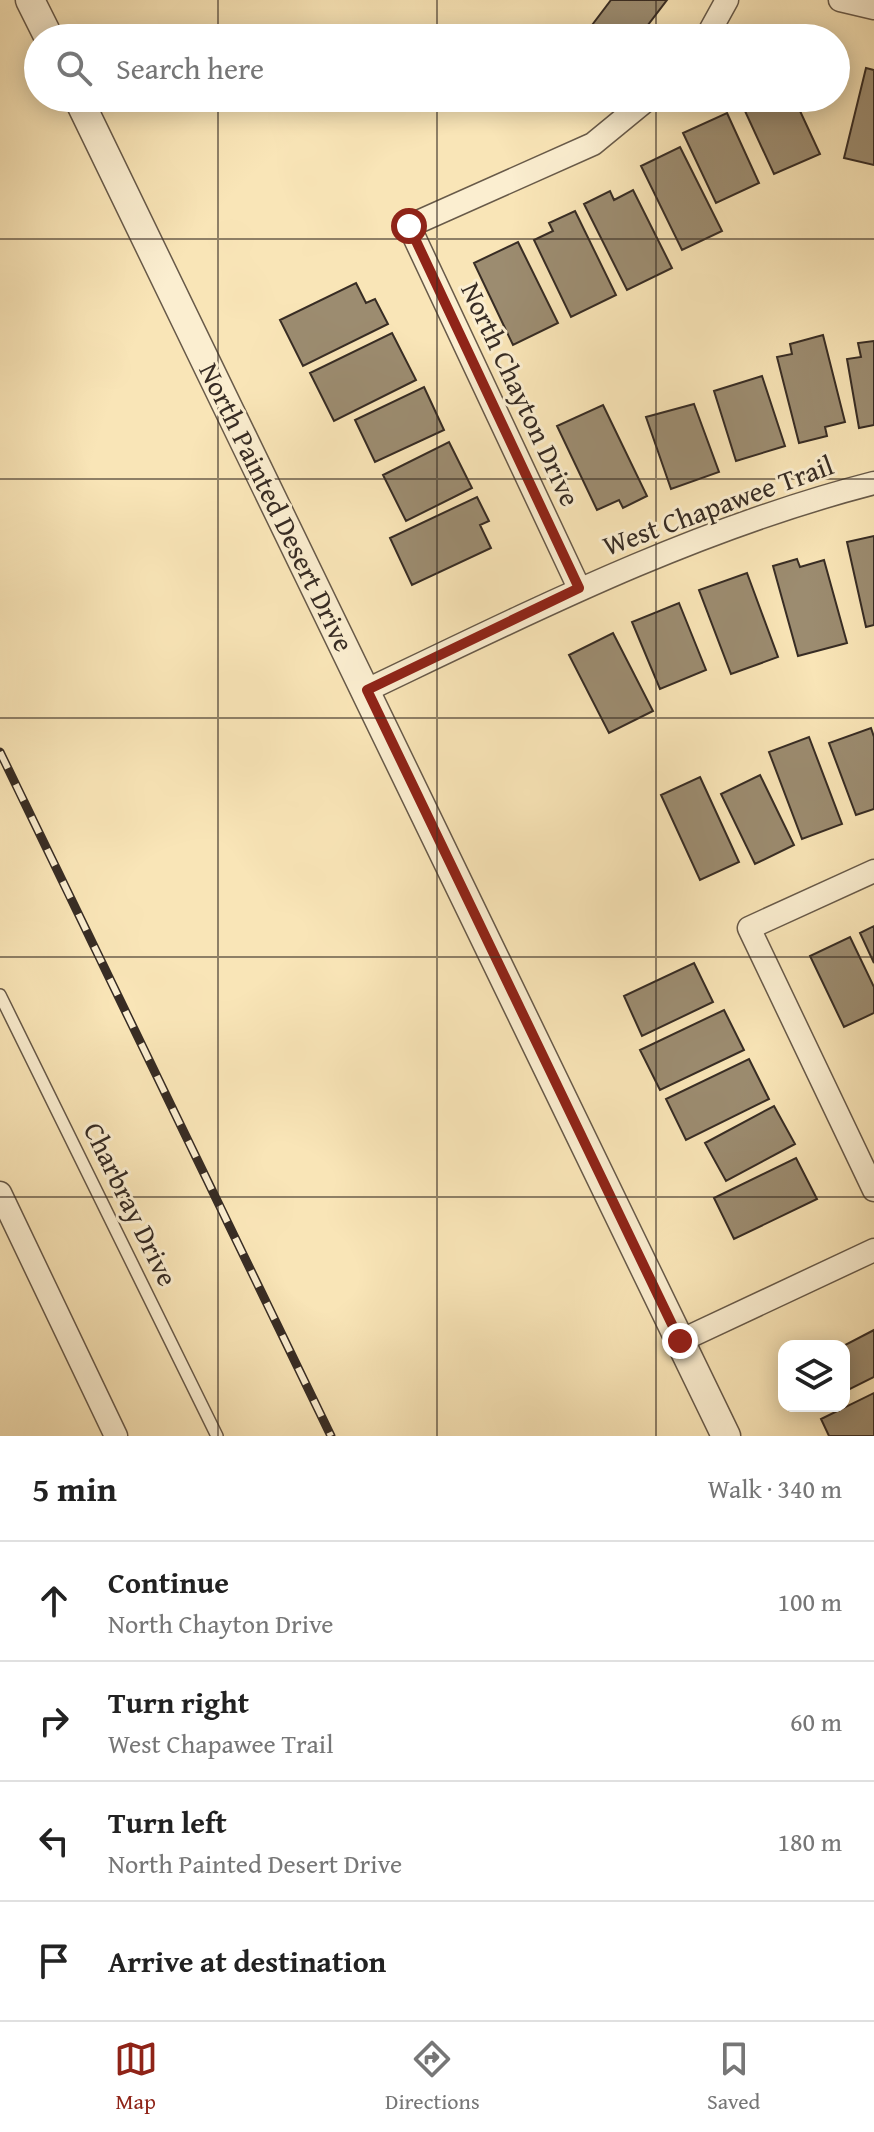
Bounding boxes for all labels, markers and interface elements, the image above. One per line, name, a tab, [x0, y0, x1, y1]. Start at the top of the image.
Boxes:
search box	[24, 24, 850, 112]
icon: search	[52, 46, 96, 90]
text: Search here	[116, 46, 264, 90]
route start	[391, 208, 427, 244]
street label: North Chayton Drive	[452, 275, 591, 513]
street label: North Painted Desert Drive	[190, 355, 365, 658]
street label: West Chapawee Trail	[597, 444, 839, 565]
street label: Charbray Drive	[74, 1115, 189, 1293]
route end	[662, 1323, 698, 1359]
map controls	[778, 1340, 850, 1412]
button: layers	[778, 1340, 850, 1412]
text: 5 min	[32, 1464, 117, 1513]
text: Walk · 340 m	[708, 1469, 842, 1508]
text: Continue	[108, 1560, 229, 1604]
icon: ahead	[32, 1579, 76, 1623]
text: 100 m	[777, 1582, 842, 1621]
text: North Chayton Drive	[108, 1604, 334, 1643]
text: Turn right	[108, 1680, 249, 1724]
icon: right	[32, 1699, 76, 1743]
text: 60 m	[790, 1702, 842, 1741]
text: West Chapawee Trail	[108, 1724, 333, 1763]
text: Turn left	[108, 1800, 227, 1844]
icon: left	[32, 1819, 76, 1863]
text: 180 m	[777, 1822, 842, 1861]
text: North Painted Desert Drive	[108, 1844, 402, 1883]
icon: arrive	[32, 1939, 76, 1983]
text: Arrive at destination	[108, 1939, 386, 1983]
tab: Map	[114, 2037, 158, 2117]
tab: Directions	[385, 2037, 480, 2117]
tab: Saved	[707, 2037, 760, 2117]

